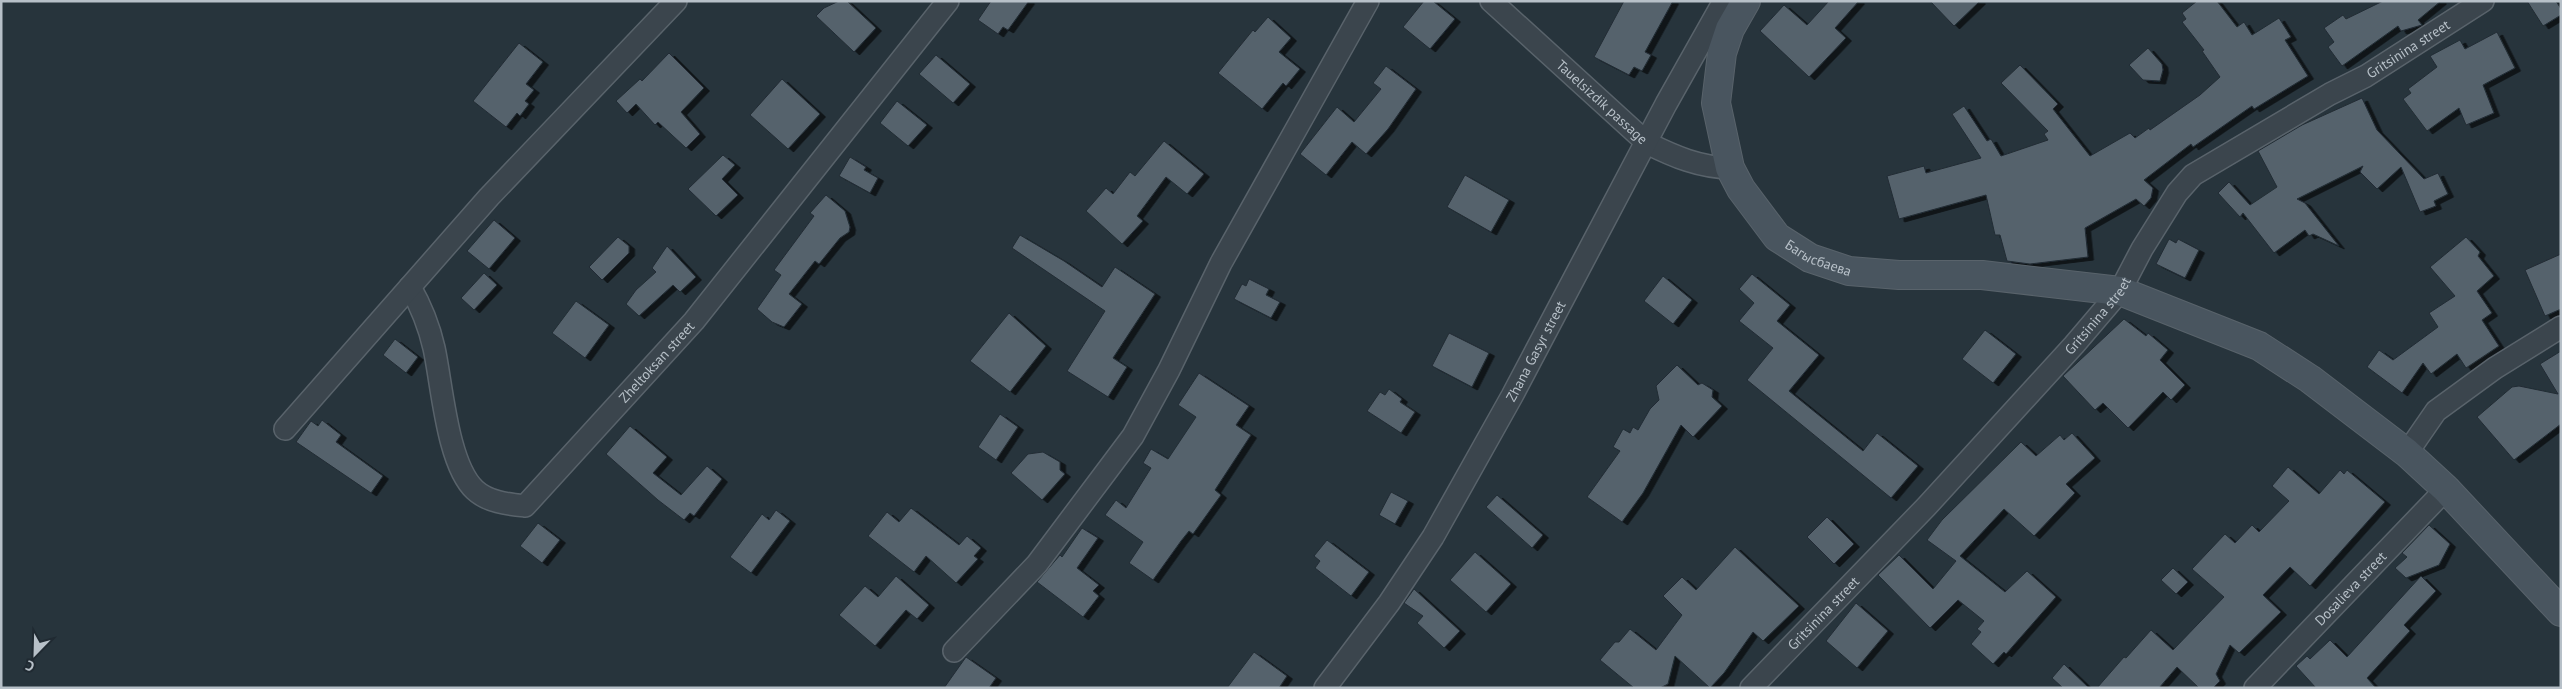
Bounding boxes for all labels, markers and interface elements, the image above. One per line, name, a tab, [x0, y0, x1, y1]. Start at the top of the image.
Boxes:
street label: Gritsinina street	[2363, 16, 2453, 82]
street label: Tauelsizdik passage	[1553, 56, 1651, 148]
street label: Багысбаева	[1782, 236, 1854, 280]
street label: Gritsinina street	[2061, 274, 2135, 358]
street label: Zhana Gasyr street	[1502, 298, 1570, 405]
street label: Zheltoksan street	[615, 317, 698, 406]
street label: Dosalieva street	[2311, 547, 2390, 629]
street label: Gritsinina street	[1784, 572, 1863, 654]
north arrow	[10, 629, 60, 679]
text: С	[23, 656, 37, 676]

